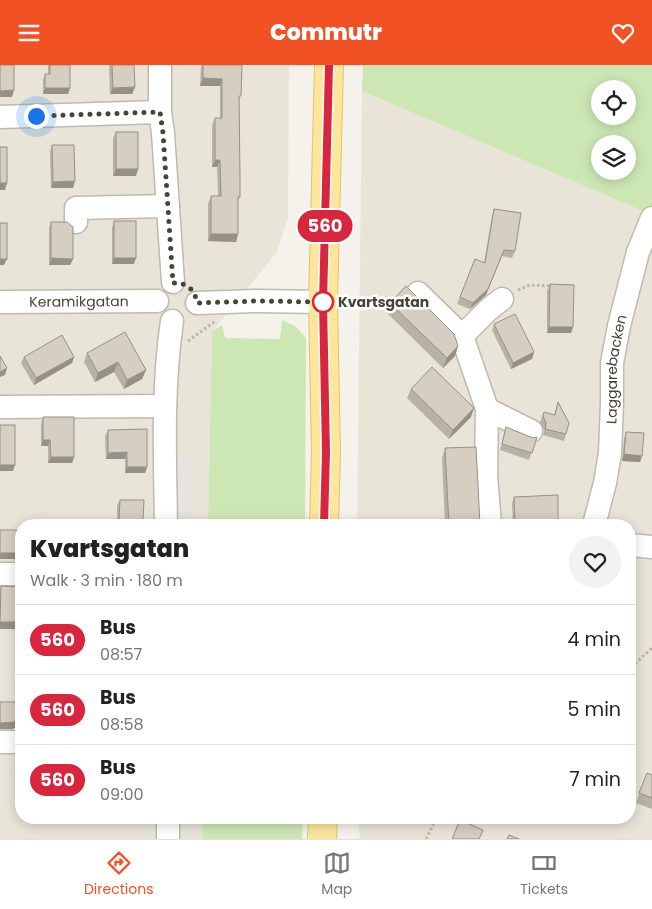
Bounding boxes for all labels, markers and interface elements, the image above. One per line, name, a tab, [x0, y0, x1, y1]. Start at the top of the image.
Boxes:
text: Commutr	[270, 17, 382, 48]
icon: menu	[15, 19, 43, 47]
icon: heart	[609, 19, 637, 47]
map controls	[591, 80, 636, 180]
button: locate	[591, 80, 636, 125]
your location	[24, 104, 49, 129]
button: layers	[591, 135, 636, 180]
line badge: 560	[296, 210, 354, 242]
text: 560	[308, 213, 342, 238]
street label: Keramikgatan	[29, 291, 129, 312]
marker: Kvartsgatan	[312, 291, 334, 313]
place label: Kvartsgatan	[338, 292, 429, 312]
street label: Laggarebacken	[601, 312, 632, 424]
text: Kvartsgatan	[30, 532, 189, 565]
button: heart	[569, 536, 621, 588]
text: Walk · 3 min · 180 m	[30, 569, 183, 592]
text: Bus	[100, 614, 136, 641]
text: 4 min	[568, 626, 621, 653]
text: 560	[40, 627, 75, 652]
text: 08:57	[100, 643, 142, 666]
text: Bus	[100, 684, 136, 711]
text: 5 min	[568, 696, 621, 723]
text: 560	[40, 697, 75, 722]
text: 08:58	[100, 713, 144, 736]
text: Bus	[100, 754, 136, 781]
text: 7 min	[569, 766, 621, 793]
text: 560	[40, 767, 75, 792]
text: 09:00	[100, 783, 144, 806]
tab: Directions	[84, 849, 153, 900]
tab: Map	[321, 849, 352, 900]
tab: Tickets	[520, 849, 568, 900]

